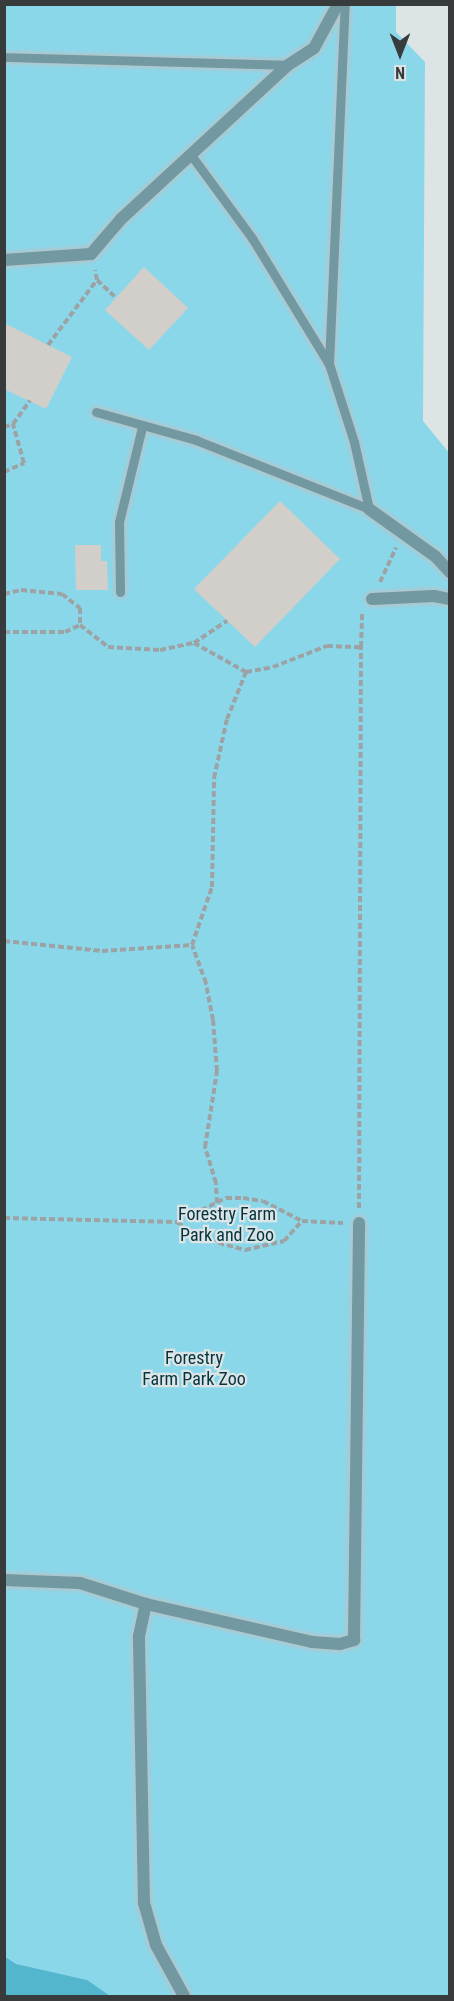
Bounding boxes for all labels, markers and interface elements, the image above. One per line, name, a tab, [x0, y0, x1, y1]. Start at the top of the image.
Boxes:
north arrow	[370, 24, 430, 84]
text: N	[395, 63, 405, 82]
park label: Forestry Farm Park and Zoo	[178, 1204, 276, 1246]
park label: Forestry Farm Park Zoo	[142, 1348, 246, 1390]

